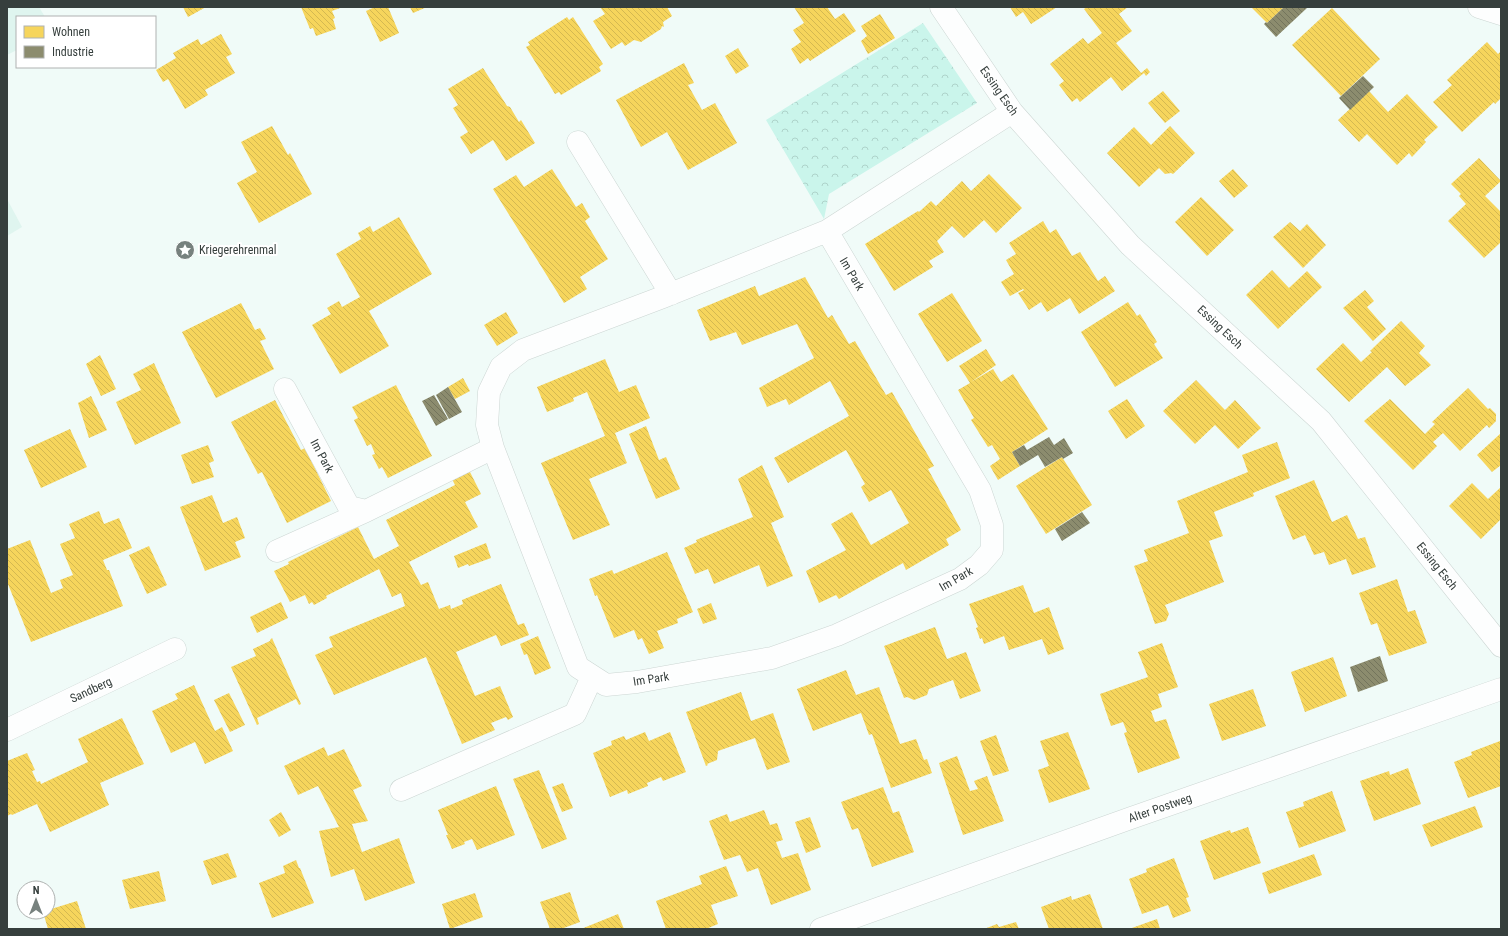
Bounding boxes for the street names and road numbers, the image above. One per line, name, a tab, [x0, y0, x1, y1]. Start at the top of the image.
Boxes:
street label: Essing Esch	[977, 64, 1021, 118]
street label: Im Park	[837, 255, 868, 294]
street label: Essing Esch	[1194, 302, 1246, 352]
street label: Im Park	[307, 437, 337, 476]
street label: Essing Esch	[1414, 539, 1460, 593]
street label: Im Park	[937, 564, 976, 594]
street label: Im Park	[632, 669, 671, 689]
street label: Sandberg	[68, 674, 114, 706]
street label: Alter Postweg	[1126, 791, 1194, 825]

